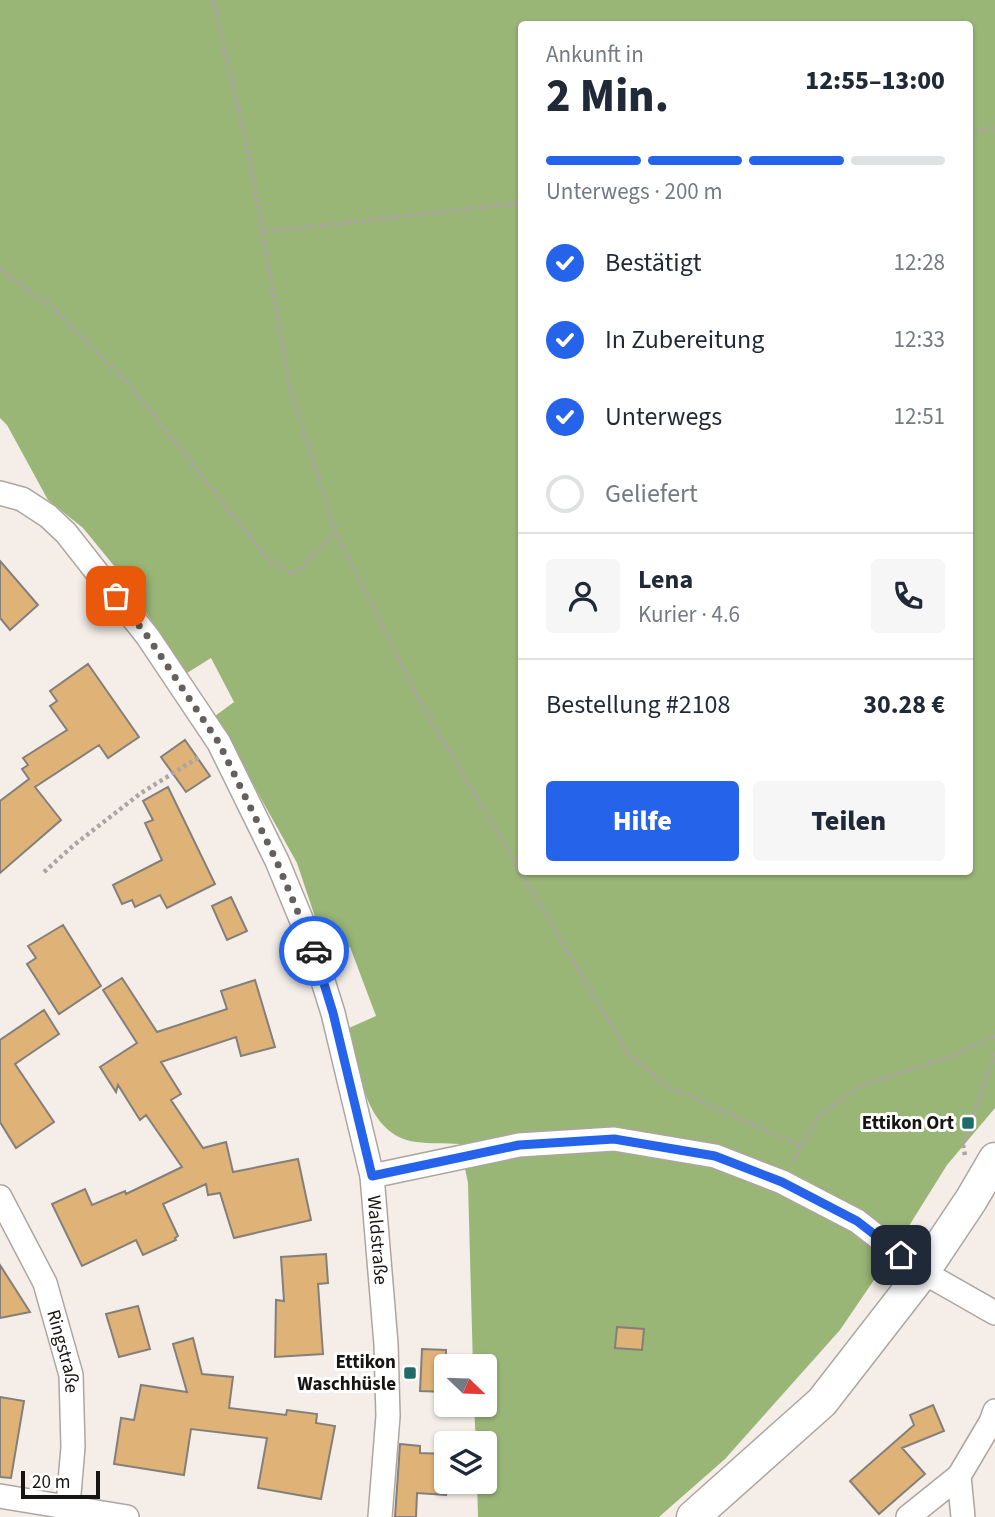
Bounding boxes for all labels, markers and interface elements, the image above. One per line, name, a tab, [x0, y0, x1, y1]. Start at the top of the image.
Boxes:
text: Ankunft in	[546, 38, 644, 71]
text: 12:55–13:00	[805, 62, 945, 99]
text: 2 Min.	[546, 64, 669, 129]
text: Unterwegs · 200 m	[546, 175, 722, 208]
icon: check	[546, 244, 584, 282]
text: Bestätigt	[605, 244, 702, 281]
text: 12:28	[894, 246, 945, 279]
icon: check	[546, 321, 584, 359]
text: In Zubereitung	[605, 321, 764, 358]
text: 12:33	[894, 323, 945, 356]
icon: check	[546, 398, 584, 436]
text: Unterwegs	[605, 398, 722, 435]
text: 12:51	[894, 400, 945, 433]
text: Geliefert	[605, 475, 698, 512]
button: person	[546, 559, 620, 633]
button: phone	[871, 559, 945, 633]
text: Lena	[638, 561, 693, 598]
pin	[86, 566, 146, 626]
icon: bag	[97, 577, 135, 615]
text: Kurier · 4.6	[638, 598, 740, 631]
text: Bestellung #2108	[546, 686, 730, 723]
text: 30.28 €	[863, 686, 945, 723]
button: Hilfe	[546, 781, 739, 861]
button: Teilen	[753, 781, 945, 861]
courier	[279, 916, 349, 986]
icon: car	[295, 932, 333, 970]
place label: Ettikon Ort	[862, 1110, 954, 1137]
marker: Ettikon Ort	[960, 1115, 976, 1131]
street label: Waldstraße	[360, 1194, 395, 1286]
pin	[871, 1225, 931, 1285]
icon: home	[882, 1236, 920, 1274]
street label: Ringstraße	[40, 1306, 85, 1394]
place label: Ettikon Waschhüsle	[297, 1349, 396, 1398]
north arrow	[434, 1354, 497, 1418]
map controls	[434, 1354, 497, 1494]
marker: Ettikon Waschhüsle	[402, 1365, 418, 1381]
button: layers	[434, 1431, 497, 1494]
scale bar	[21, 1468, 100, 1500]
text: 20 m	[32, 1469, 70, 1496]

